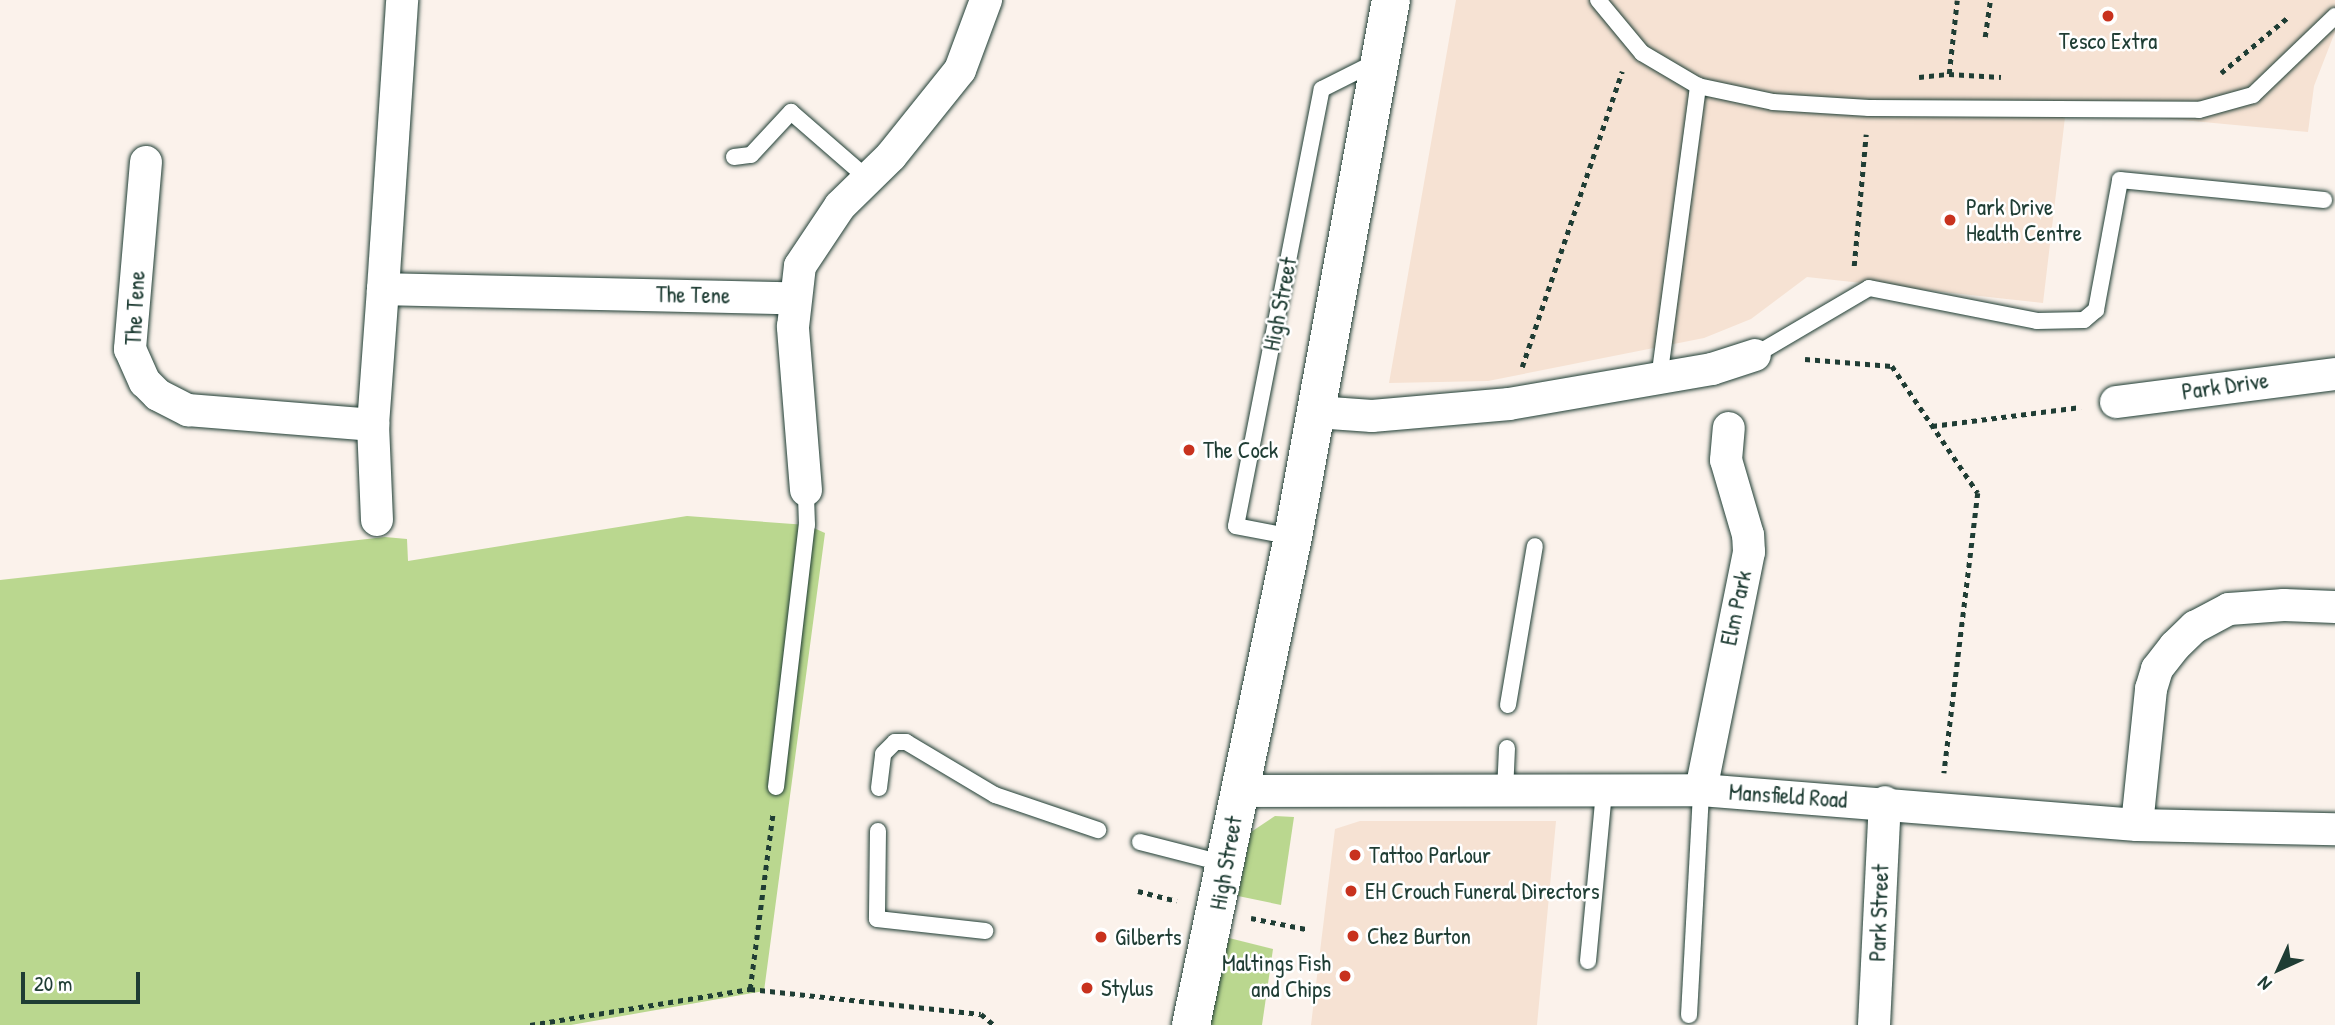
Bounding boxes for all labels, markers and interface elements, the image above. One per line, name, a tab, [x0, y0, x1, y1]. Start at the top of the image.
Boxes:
marker: Tesco Extra	[2100, 8, 2116, 24]
place label: Tesco Extra	[2059, 27, 2157, 55]
place label: Park Drive Health Centre	[1966, 193, 2082, 247]
marker: Park Drive Health Centre	[1940, 210, 1960, 230]
street label: High Street	[1257, 255, 1303, 353]
street label: The Tene	[119, 270, 151, 346]
street label: The Tene	[656, 281, 730, 309]
street label: Park Drive	[2180, 366, 2270, 406]
place label: The Cock	[1203, 436, 1278, 464]
marker: The Cock	[1181, 442, 1197, 458]
street label: Elm Park	[1715, 568, 1757, 648]
street label: Mansfield Road	[1728, 778, 1848, 814]
street label: High Street	[1204, 814, 1248, 912]
place label: Tattoo Parlour	[1369, 841, 1491, 869]
marker: Tattoo Parlour	[1347, 847, 1363, 863]
street label: Park Street	[1864, 864, 1894, 962]
place label: EH Crouch Funeral Directors	[1365, 877, 1600, 905]
marker: EH Crouch Funeral Directors	[1343, 883, 1359, 899]
place label: Chez Burton	[1367, 922, 1471, 950]
place label: Gilberts	[1115, 923, 1182, 951]
marker: Chez Burton	[1345, 928, 1361, 944]
marker: Gilberts	[1093, 929, 1109, 945]
north arrow	[2244, 934, 2314, 1004]
place label: Maltings Fish and Chips	[1222, 949, 1331, 1003]
scale bar	[24, 958, 144, 1002]
marker: Maltings Fish and Chips	[1337, 968, 1353, 984]
text: 20 m	[34, 969, 72, 998]
text: N	[2251, 971, 2277, 997]
place label: Stylus	[1101, 974, 1153, 1002]
marker: Stylus	[1079, 980, 1095, 996]

